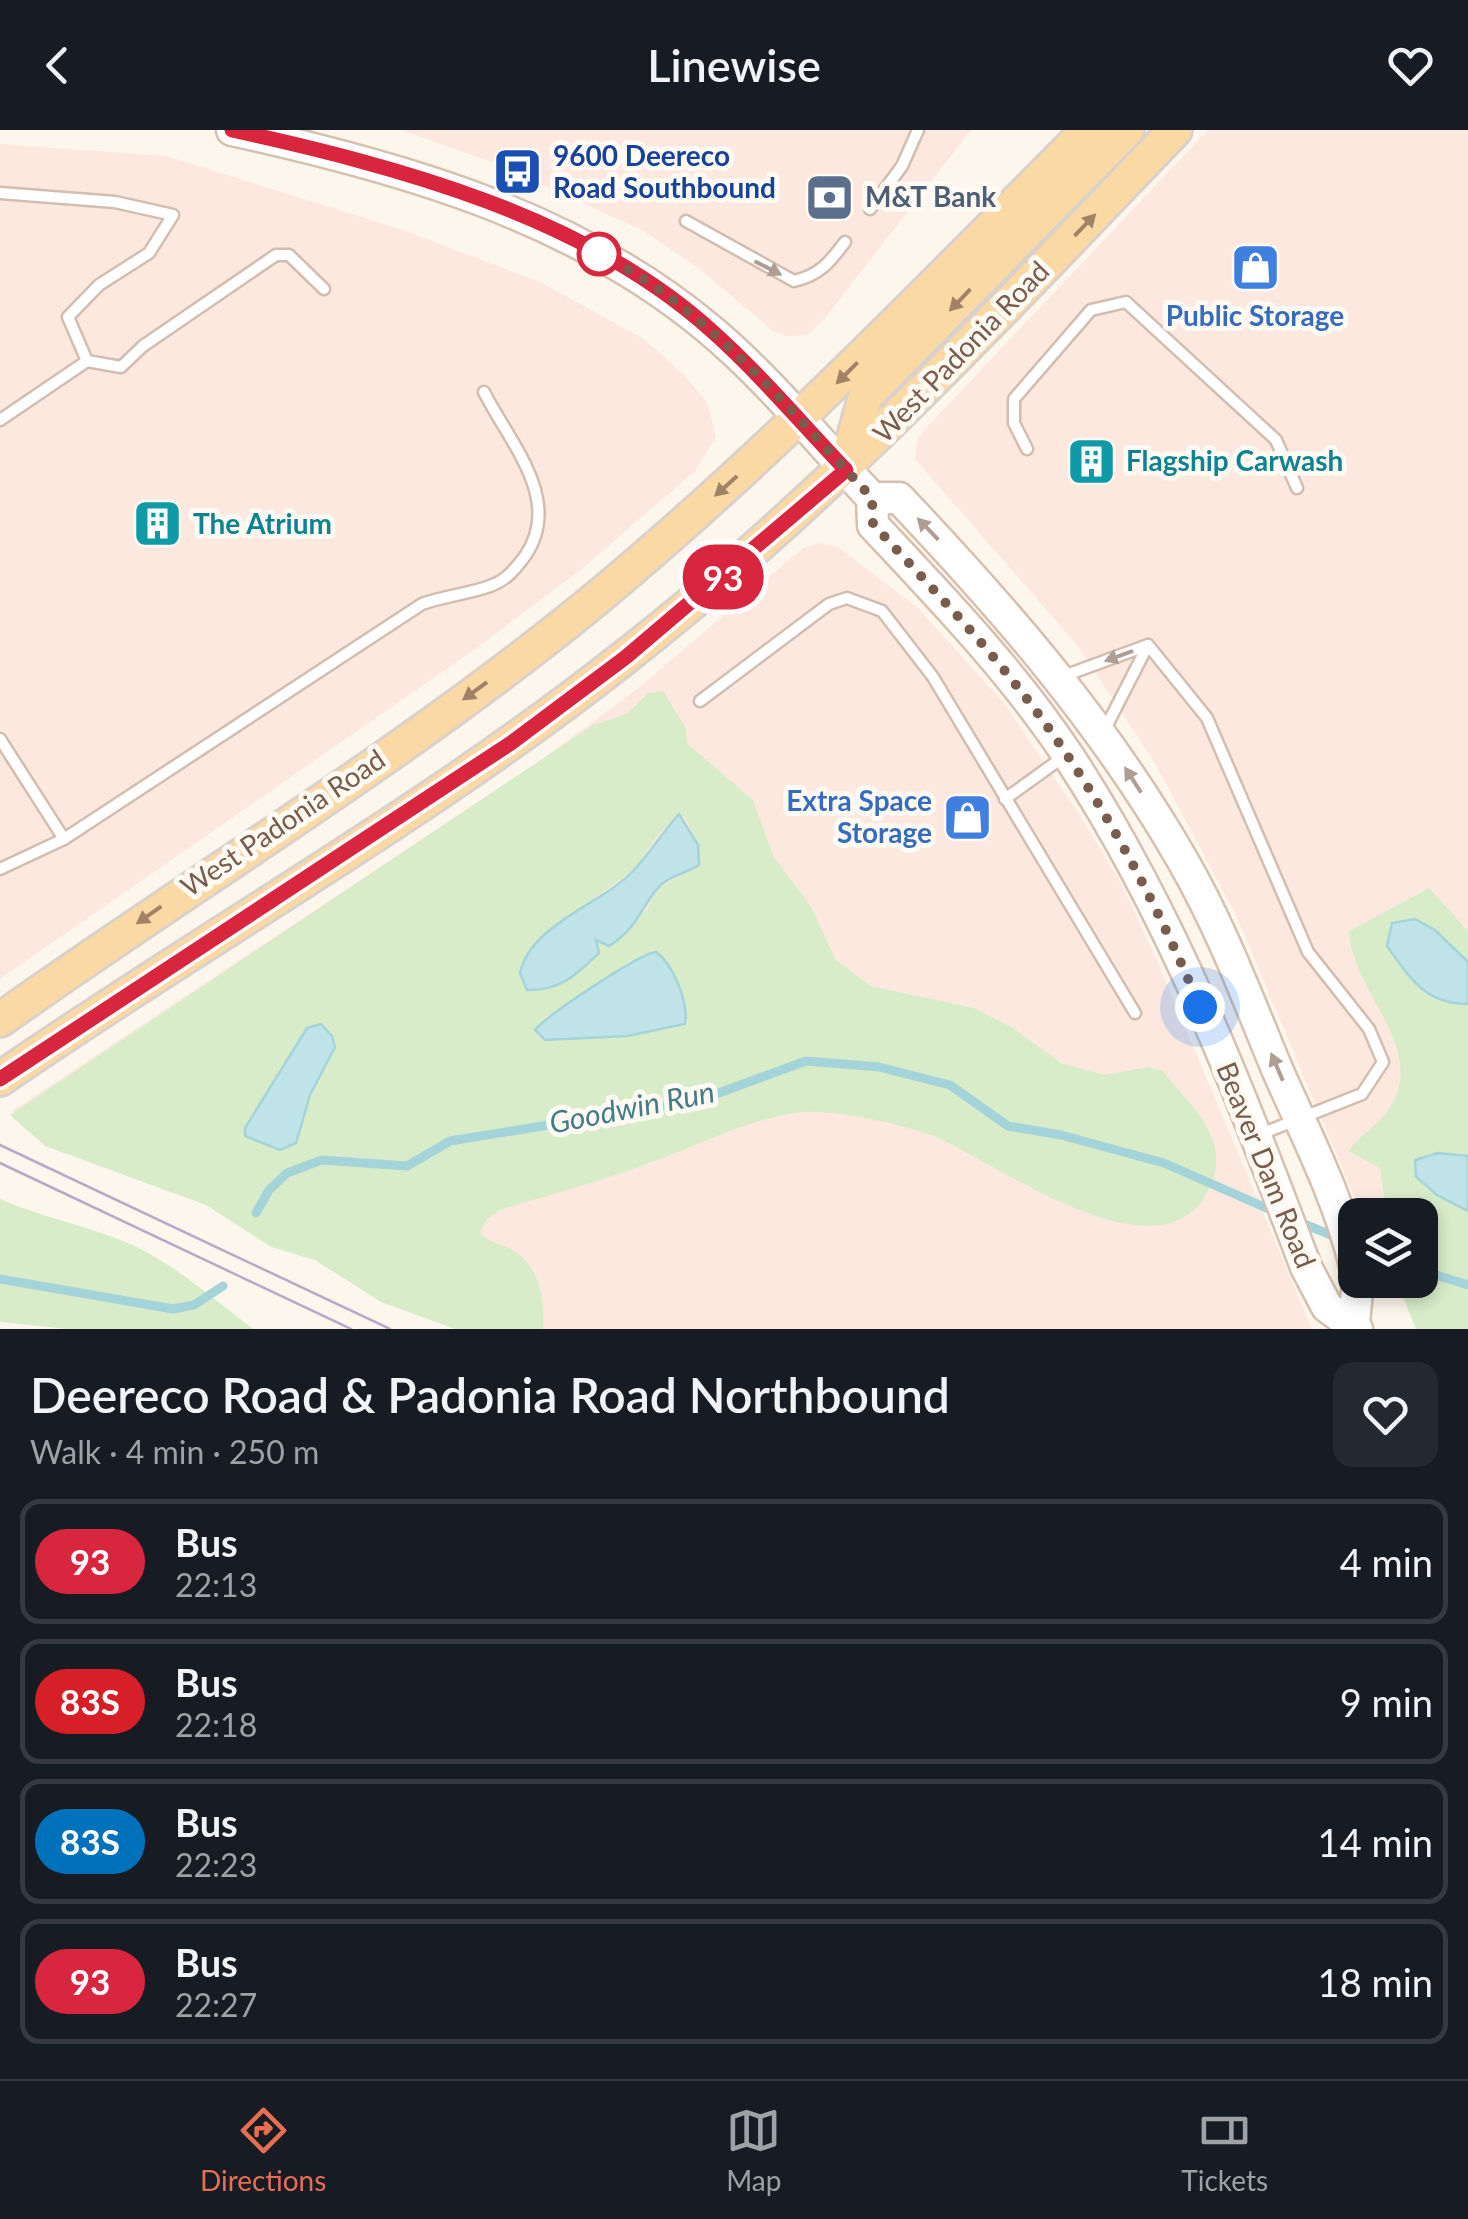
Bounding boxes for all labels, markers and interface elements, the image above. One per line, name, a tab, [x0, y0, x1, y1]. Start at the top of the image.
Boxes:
icon: back	[30, 38, 85, 93]
text: Linewise	[647, 38, 821, 92]
icon: heart	[1383, 38, 1438, 93]
place label: 9600 Deereco Road Southbound	[553, 138, 776, 204]
bus stop icon: 9600 Deereco Road Southbound	[492, 146, 544, 198]
bank icon: M&T Bank	[804, 171, 856, 223]
place label: M&T Bank	[865, 179, 996, 213]
one-way arrow	[1072, 213, 1096, 237]
unlabelled marker	[578, 233, 620, 275]
shop icon: Public Storage	[1229, 242, 1281, 294]
street label: West Padonia Road	[865, 254, 1055, 449]
one-way arrow	[754, 259, 783, 276]
one-way arrow	[949, 287, 973, 311]
place label: Public Storage	[1166, 298, 1344, 332]
one-way arrow	[835, 360, 859, 384]
building icon: Flagship Carwash	[1065, 435, 1117, 487]
place label: Flagship Carwash	[1126, 443, 1343, 477]
one-way arrow	[714, 474, 738, 497]
building icon: The Atrium	[132, 498, 184, 550]
place label: The Atrium	[193, 506, 332, 540]
one-way arrow	[917, 518, 940, 542]
line badge: 93	[678, 544, 768, 610]
text: 93	[703, 556, 743, 598]
one-way arrow	[1103, 649, 1133, 664]
one-way arrow	[462, 681, 488, 701]
street label: West Padonia Road	[174, 741, 391, 903]
one-way arrow	[1125, 767, 1143, 794]
place label: Extra Space Storage	[786, 783, 932, 849]
shop icon: Extra Space Storage	[941, 791, 993, 843]
one-way arrow	[136, 905, 162, 924]
your location	[1175, 982, 1225, 1032]
one-way arrow	[1269, 1052, 1285, 1082]
street label: Beaver Dam Road	[1210, 1057, 1324, 1273]
water label: Goodwin Run	[546, 1072, 717, 1140]
map controls	[1338, 1198, 1438, 1298]
button: layers	[1338, 1198, 1438, 1298]
button: heart	[1333, 1362, 1438, 1467]
text: Deereco Road & Padonia Road Northbound	[30, 1366, 950, 1423]
text: Walk · 4 min · 250 m	[30, 1432, 319, 1471]
text: Bus	[175, 1519, 238, 1565]
text: 4 min	[1340, 1539, 1433, 1585]
text: 93	[70, 1540, 110, 1582]
text: 22:13	[175, 1565, 257, 1604]
text: Bus	[175, 1659, 238, 1705]
text: 9 min	[1340, 1679, 1433, 1725]
text: 83S	[60, 1680, 120, 1722]
text: 22:18	[175, 1705, 257, 1744]
text: Bus	[175, 1799, 238, 1845]
text: 14 min	[1318, 1819, 1433, 1865]
text: 83S	[60, 1820, 120, 1862]
text: 22:23	[175, 1845, 257, 1884]
text: Bus	[175, 1939, 238, 1985]
text: 18 min	[1318, 1959, 1433, 2005]
text: 93	[70, 1960, 110, 2002]
text: 22:27	[175, 1985, 257, 2024]
tab: Directions	[200, 2103, 326, 2197]
tab: Map	[726, 2103, 781, 2197]
tab: Tickets	[1181, 2103, 1268, 2197]

